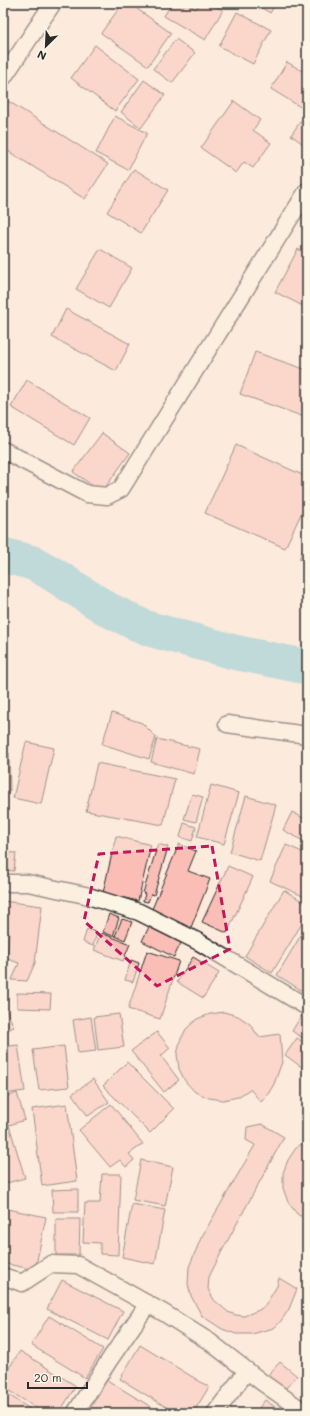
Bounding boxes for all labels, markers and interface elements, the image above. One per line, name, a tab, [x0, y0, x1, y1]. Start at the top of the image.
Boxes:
north arrow	[26, 26, 66, 66]
text: N	[35, 47, 49, 64]
scale bar	[28, 1364, 87, 1390]
text: 20 m	[34, 1369, 62, 1385]

